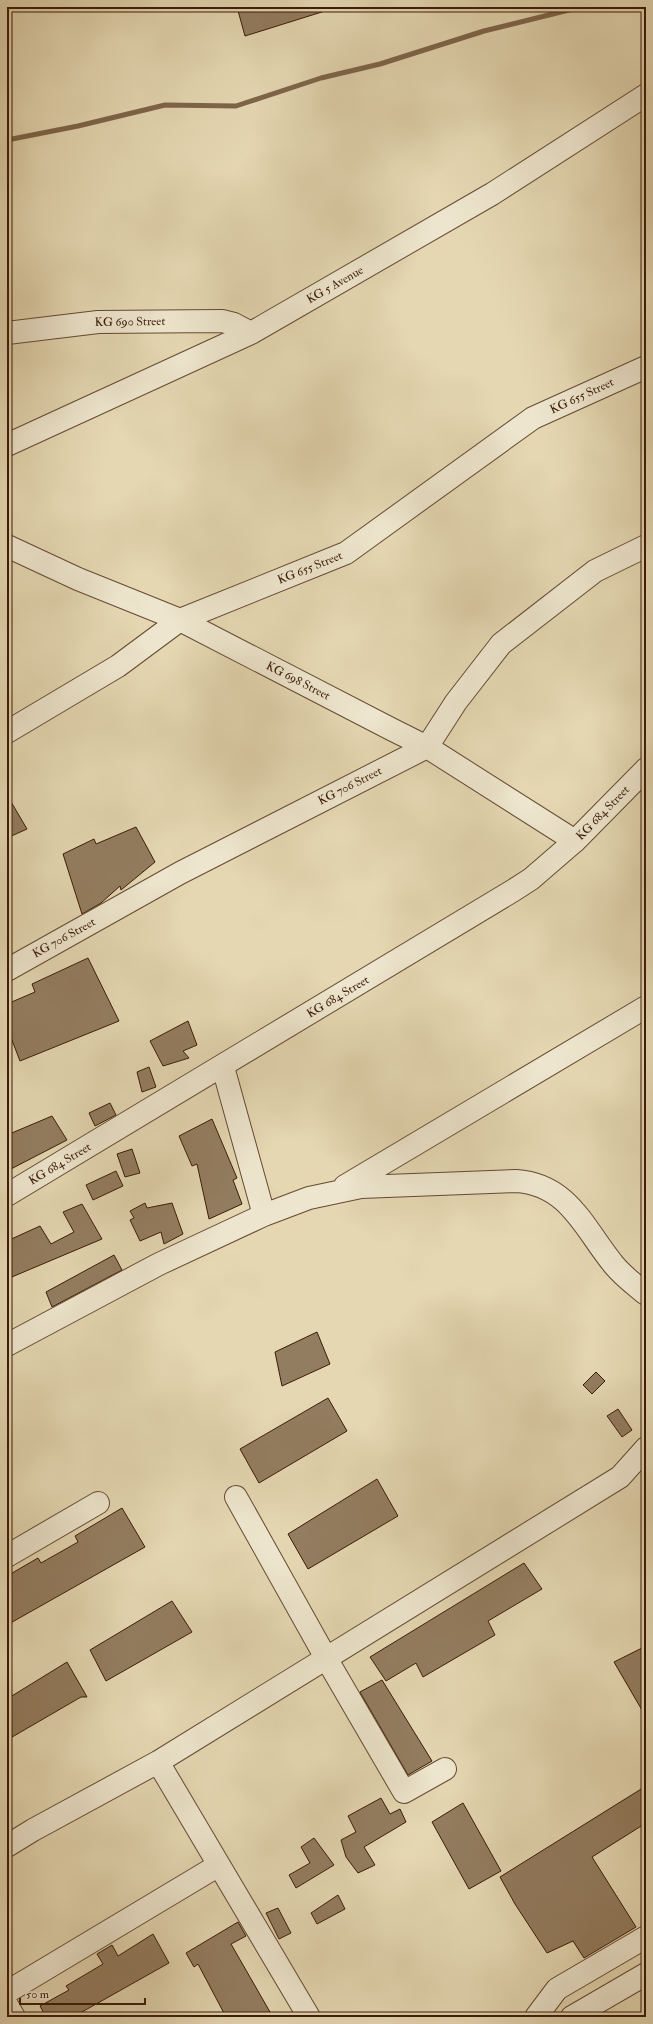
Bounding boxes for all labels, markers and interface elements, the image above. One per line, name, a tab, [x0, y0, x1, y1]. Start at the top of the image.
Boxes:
street label: KG 5 Avenue	[304, 263, 366, 307]
street label: KG 690 Street	[95, 314, 165, 330]
street label: KG 655 Street	[548, 375, 616, 417]
street label: KG 655 Street	[275, 548, 345, 588]
street label: KG 698 Street	[263, 658, 333, 704]
street label: KG 706 Street	[316, 763, 385, 809]
street label: KG 684 Street	[573, 782, 633, 843]
street label: KG 706 Street	[30, 914, 98, 961]
street label: KG 684 Street	[304, 972, 372, 1022]
street label: KG 684 Street	[26, 1139, 94, 1189]
scale bar	[20, 1980, 145, 2006]
text: 50 m	[26, 1987, 50, 2002]

